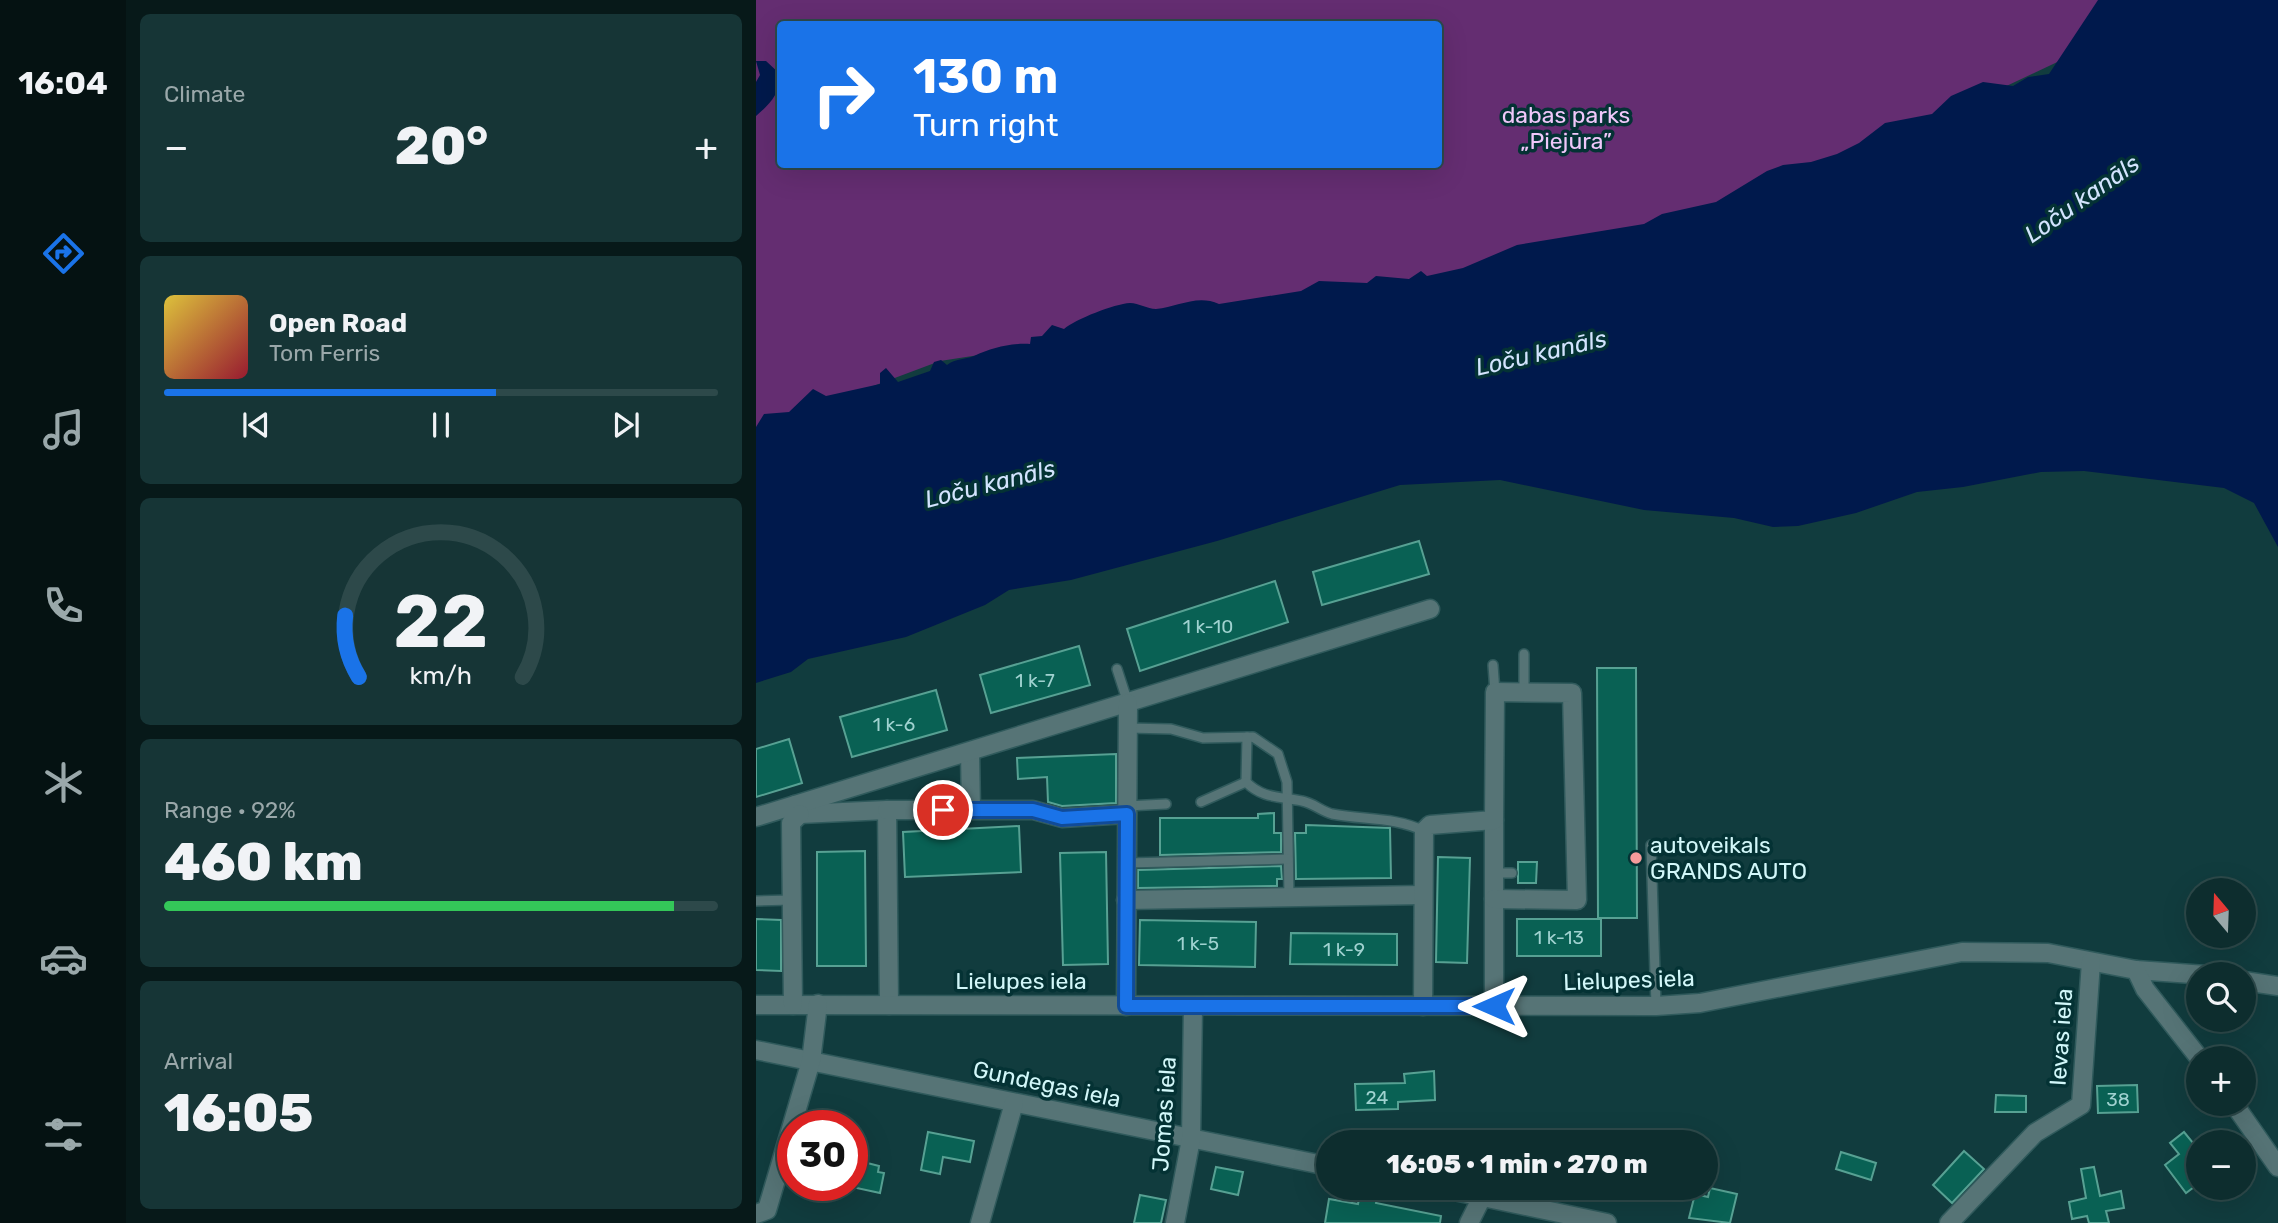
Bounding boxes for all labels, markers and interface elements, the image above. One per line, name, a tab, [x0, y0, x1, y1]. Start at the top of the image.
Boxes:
text: 130 m	[913, 47, 1058, 105]
icon: right	[798, 49, 889, 140]
text: 16:04	[18, 64, 108, 102]
text: Climate	[164, 80, 245, 108]
park label: dabas parks „Piejūra”	[1502, 101, 1630, 155]
text: Turn right	[913, 106, 1058, 144]
text: 20°	[395, 115, 488, 177]
text: −	[164, 124, 189, 170]
text: +	[694, 124, 718, 170]
water label: Loču kanāls	[2019, 149, 2145, 249]
icon: directions	[39, 229, 88, 278]
text: Open Road	[269, 308, 407, 339]
water label: Loču kanāls	[1473, 324, 1609, 382]
text: Tom Ferris	[269, 339, 380, 367]
icon: music	[39, 405, 88, 454]
icon: previous	[237, 406, 275, 444]
icon: pause	[422, 406, 460, 444]
icon: next	[607, 406, 645, 444]
water label: Loču kanāls	[922, 454, 1058, 514]
text: 22	[394, 580, 488, 666]
icon: phone	[39, 581, 88, 630]
house number: 1 k-10	[1183, 615, 1233, 638]
text: km/h	[410, 661, 472, 690]
house number: 1 k-7	[1015, 669, 1055, 692]
house number: 1 k-6	[873, 713, 915, 736]
icon: climate	[39, 758, 88, 807]
pin	[913, 780, 973, 840]
icon: arrive	[924, 791, 962, 829]
text: Range · 92%	[164, 796, 296, 824]
text: 460 km	[164, 831, 363, 893]
place label: autoveikals GRANDS AUTO	[1650, 831, 1807, 885]
marker: autoveikals GRANDS AUTO	[1628, 850, 1644, 866]
north arrow	[2186, 878, 2256, 948]
map controls	[2186, 878, 2256, 1200]
house number: 1 k-13	[1534, 926, 1584, 949]
house number: 1 k-5	[1177, 932, 1219, 955]
icon: car	[39, 934, 88, 983]
house number: 1 k-9	[1323, 938, 1365, 961]
button: search	[2186, 962, 2256, 1032]
street label: Lielupes iela	[1563, 964, 1695, 996]
street label: Lielupes iela	[955, 967, 1087, 995]
position arrow	[1457, 969, 1531, 1043]
street label: Ievas iela	[2044, 987, 2078, 1087]
button: +	[2186, 1046, 2256, 1116]
text: Arrival	[164, 1047, 233, 1075]
street label: Gundegas iela	[970, 1055, 1124, 1113]
street label: Jomas iela	[1146, 1056, 1182, 1172]
text: 16:05	[164, 1082, 313, 1144]
house number: 24	[1366, 1086, 1389, 1109]
house number: 38	[2106, 1088, 2130, 1111]
icon: filters	[39, 1110, 88, 1159]
speed limit sign: 30	[777, 1110, 868, 1201]
button: −	[2186, 1130, 2256, 1200]
text: 16:05 · 1 min · 270 m	[1386, 1149, 1648, 1180]

